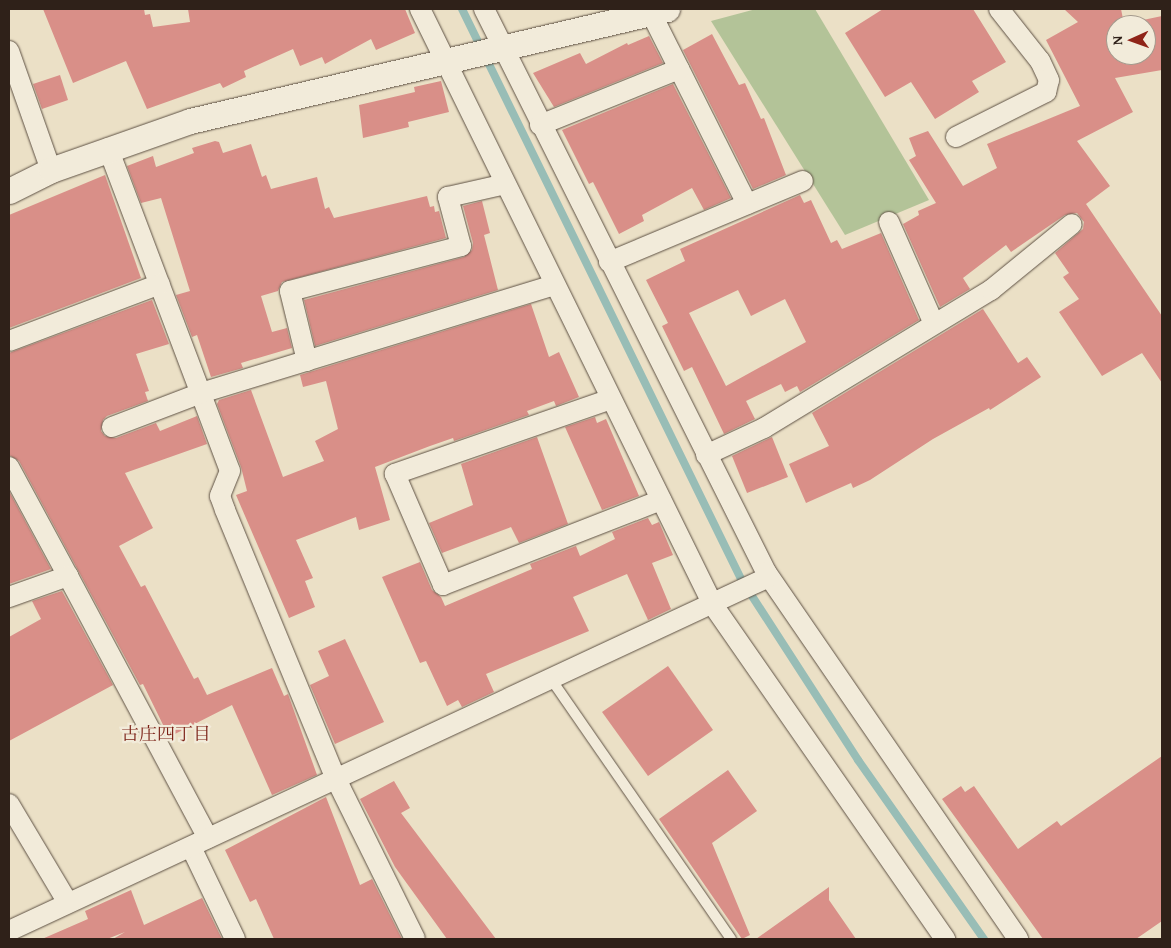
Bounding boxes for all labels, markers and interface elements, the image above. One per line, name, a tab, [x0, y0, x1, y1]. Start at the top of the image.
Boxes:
north arrow	[1106, 15, 1156, 65]
text: N	[1107, 35, 1127, 46]
district label: 古庄四丁目	[121, 723, 211, 745]

